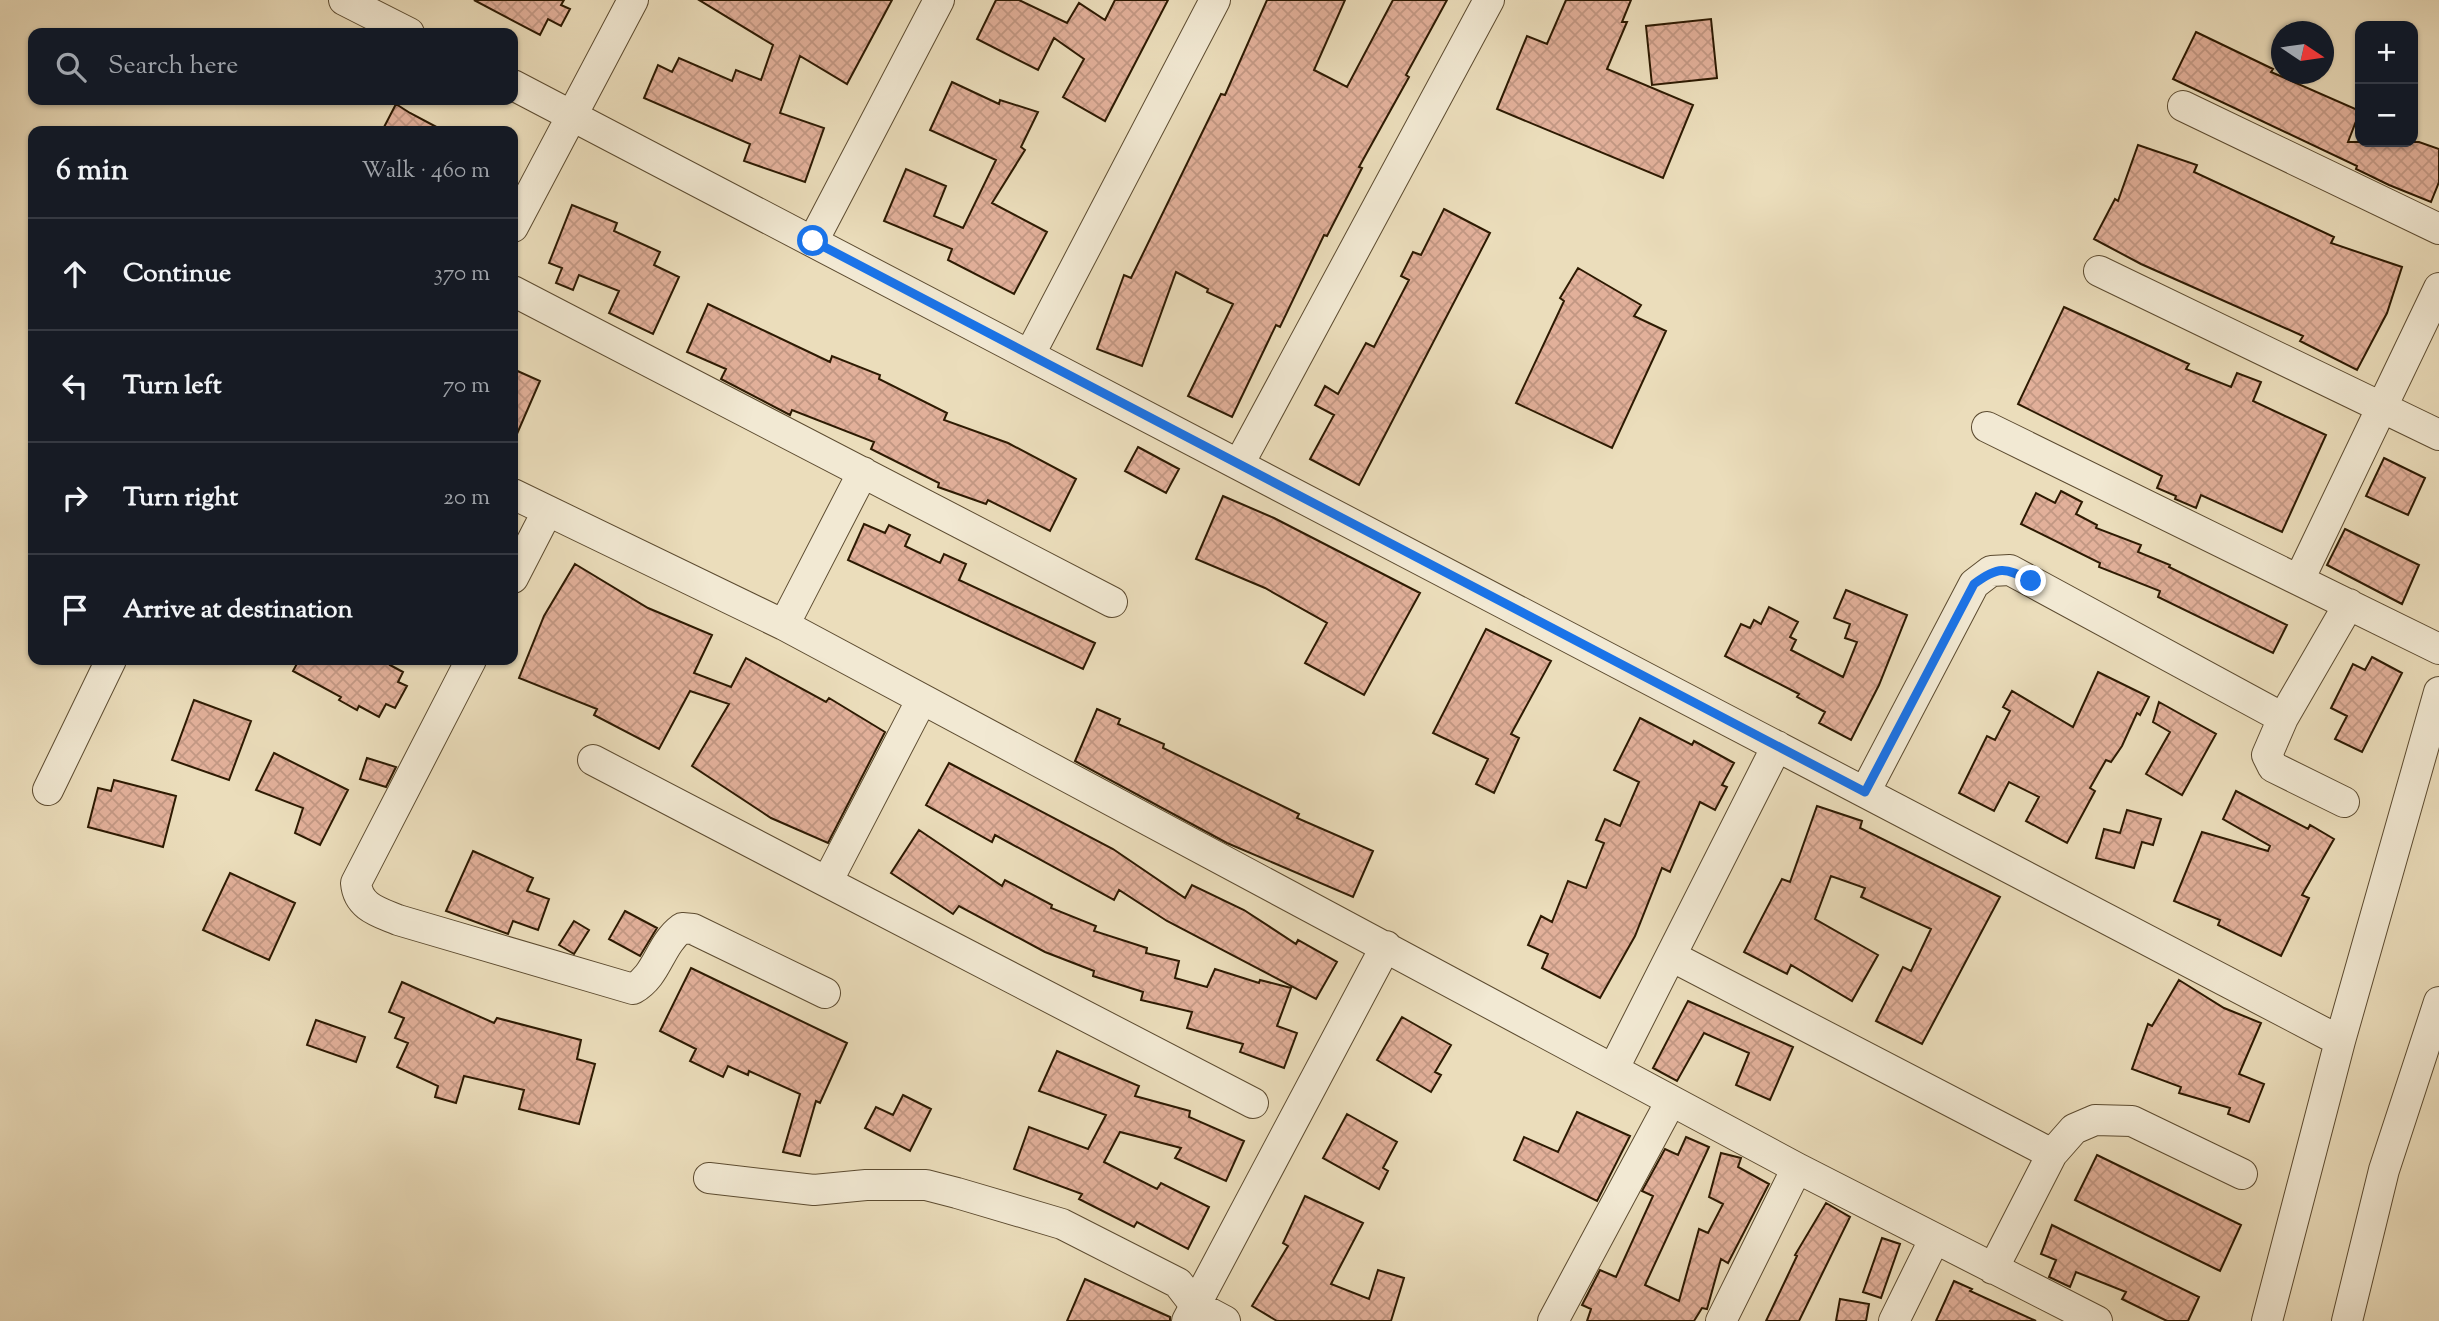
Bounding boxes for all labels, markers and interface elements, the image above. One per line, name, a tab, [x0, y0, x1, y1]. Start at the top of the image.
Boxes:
north arrow	[2271, 21, 2334, 84]
map controls	[2355, 21, 2418, 147]
button: +	[2355, 21, 2418, 84]
search box	[28, 28, 518, 105]
icon: search	[52, 48, 90, 86]
text: Search here	[108, 48, 238, 85]
button: −	[2355, 84, 2418, 147]
text: 6 min	[56, 150, 128, 193]
text: Walk · 460 m	[362, 155, 490, 188]
route start	[797, 225, 828, 256]
icon: ahead	[56, 255, 94, 293]
text: Continue	[123, 256, 231, 293]
text: 370 m	[434, 258, 490, 291]
icon: left	[56, 367, 94, 405]
text: Turn left	[123, 368, 222, 405]
text: 70 m	[443, 370, 490, 403]
icon: right	[56, 479, 94, 517]
text: Turn right	[123, 480, 238, 517]
text: 20 m	[443, 482, 490, 515]
route end	[2015, 565, 2046, 596]
icon: arrive	[56, 591, 94, 629]
text: Arrive at destination	[123, 592, 353, 629]

